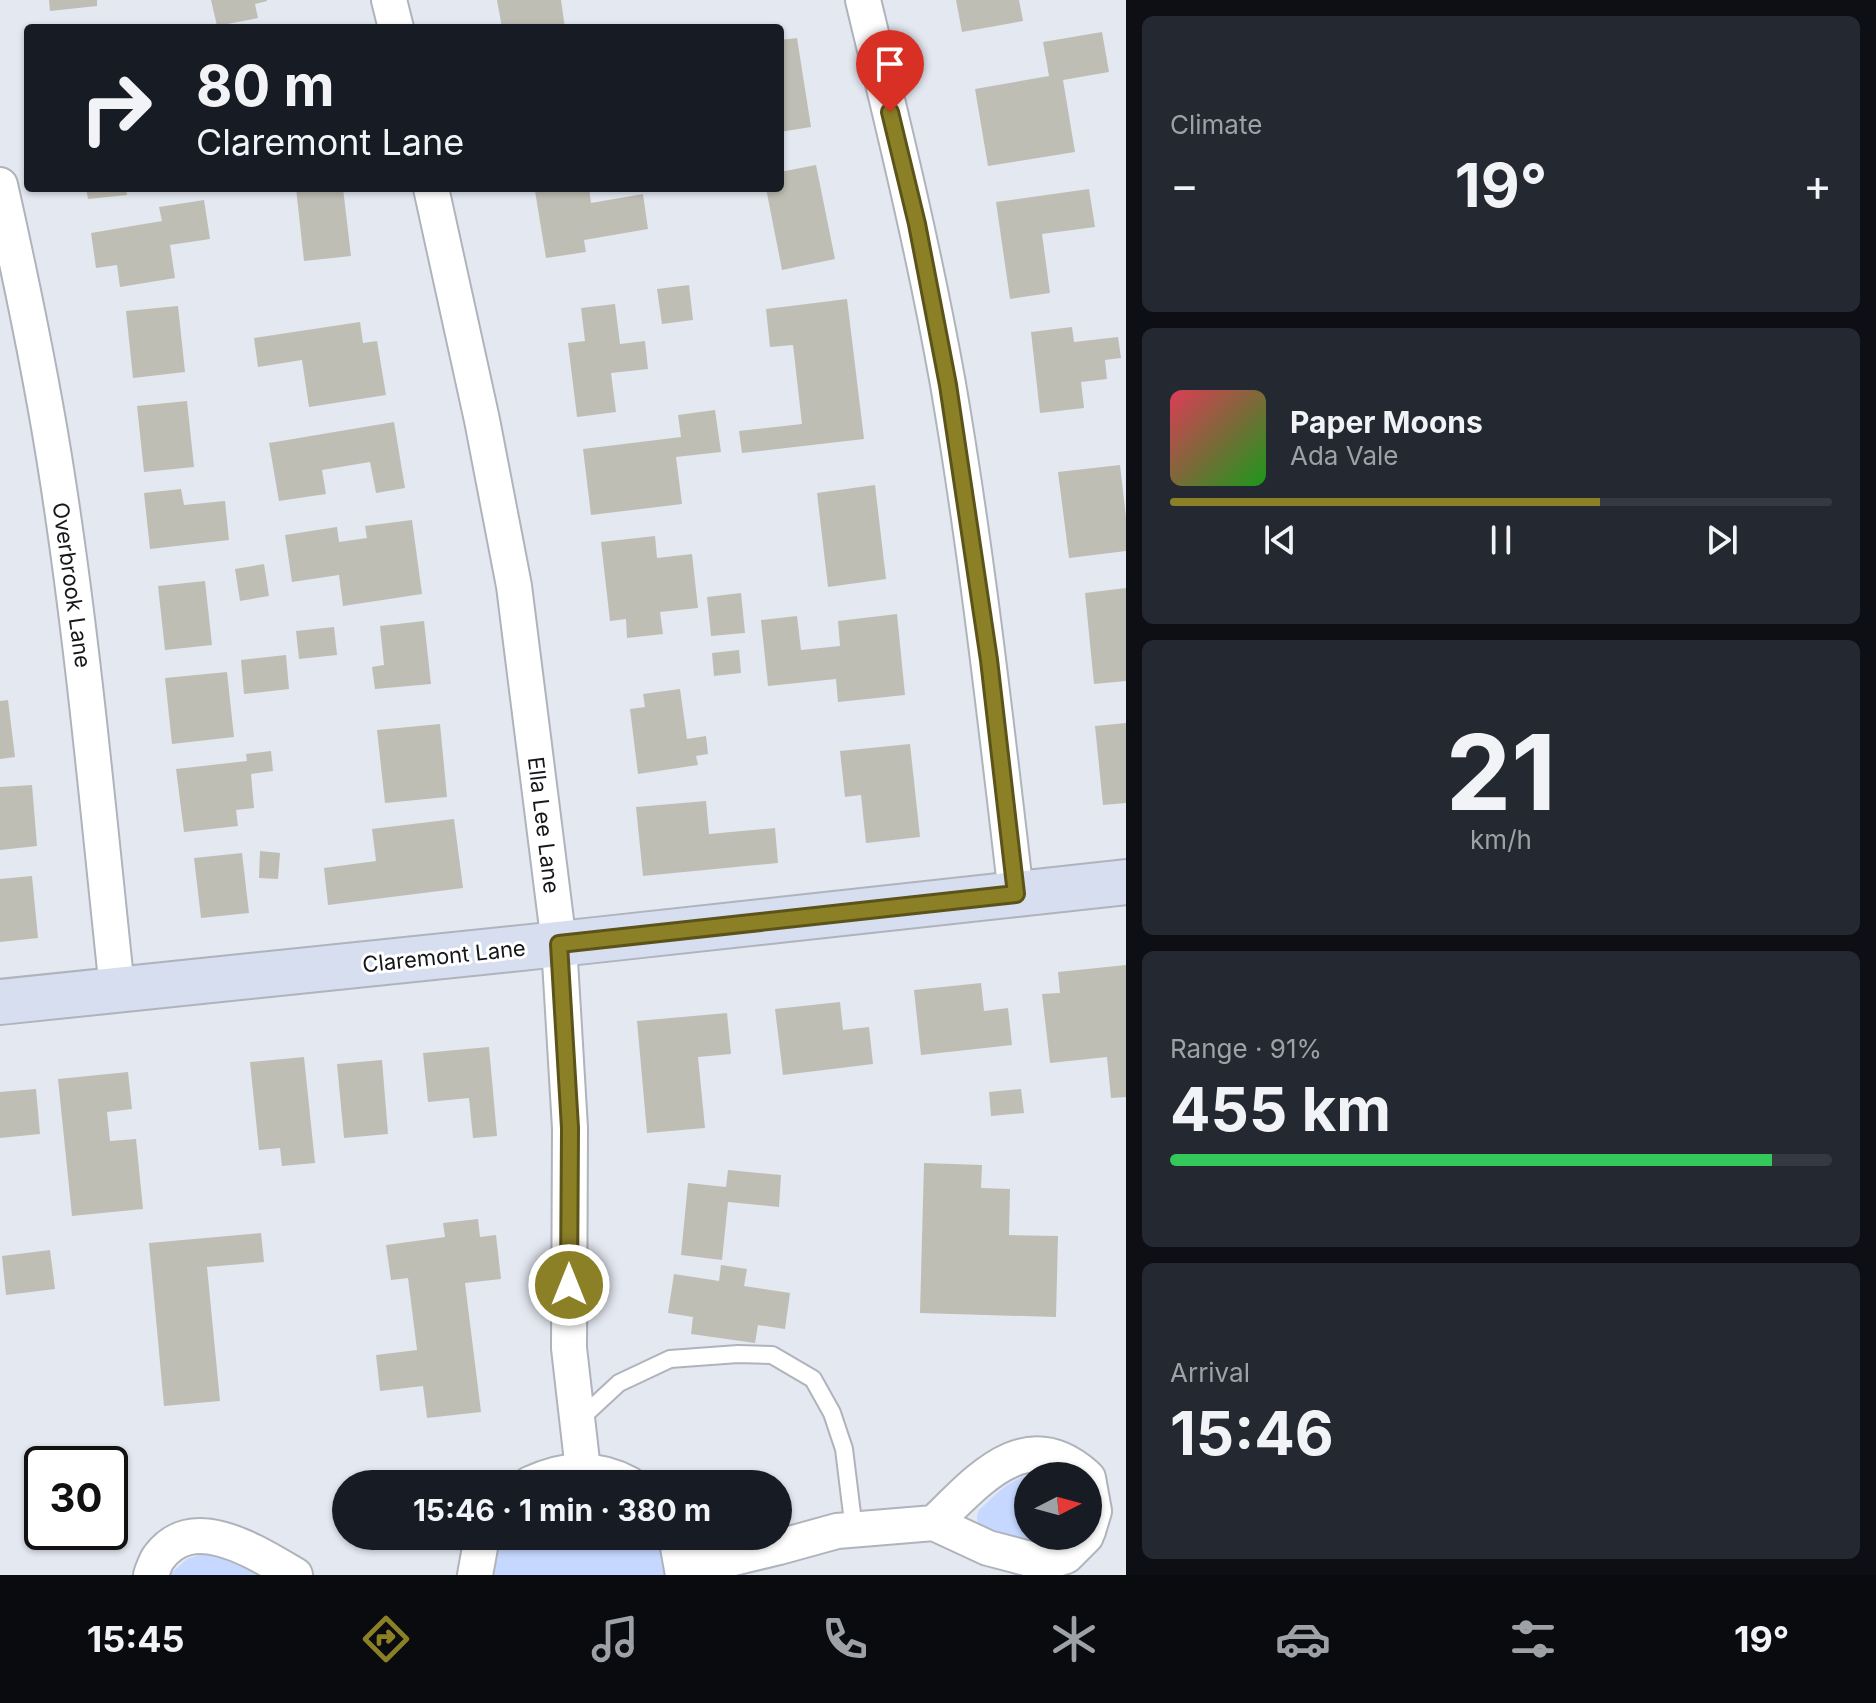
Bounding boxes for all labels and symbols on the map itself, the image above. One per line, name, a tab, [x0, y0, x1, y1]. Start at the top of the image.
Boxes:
pin	[856, 30, 924, 112]
street label: Overbrook Lane	[48, 501, 96, 669]
street label: Ella Lee Lane	[523, 755, 565, 895]
street label: Claremont Lane	[361, 935, 527, 977]
position arrow	[527, 1243, 611, 1327]
speed limit sign: 30	[24, 1446, 128, 1550]
north arrow	[1014, 1462, 1102, 1550]

